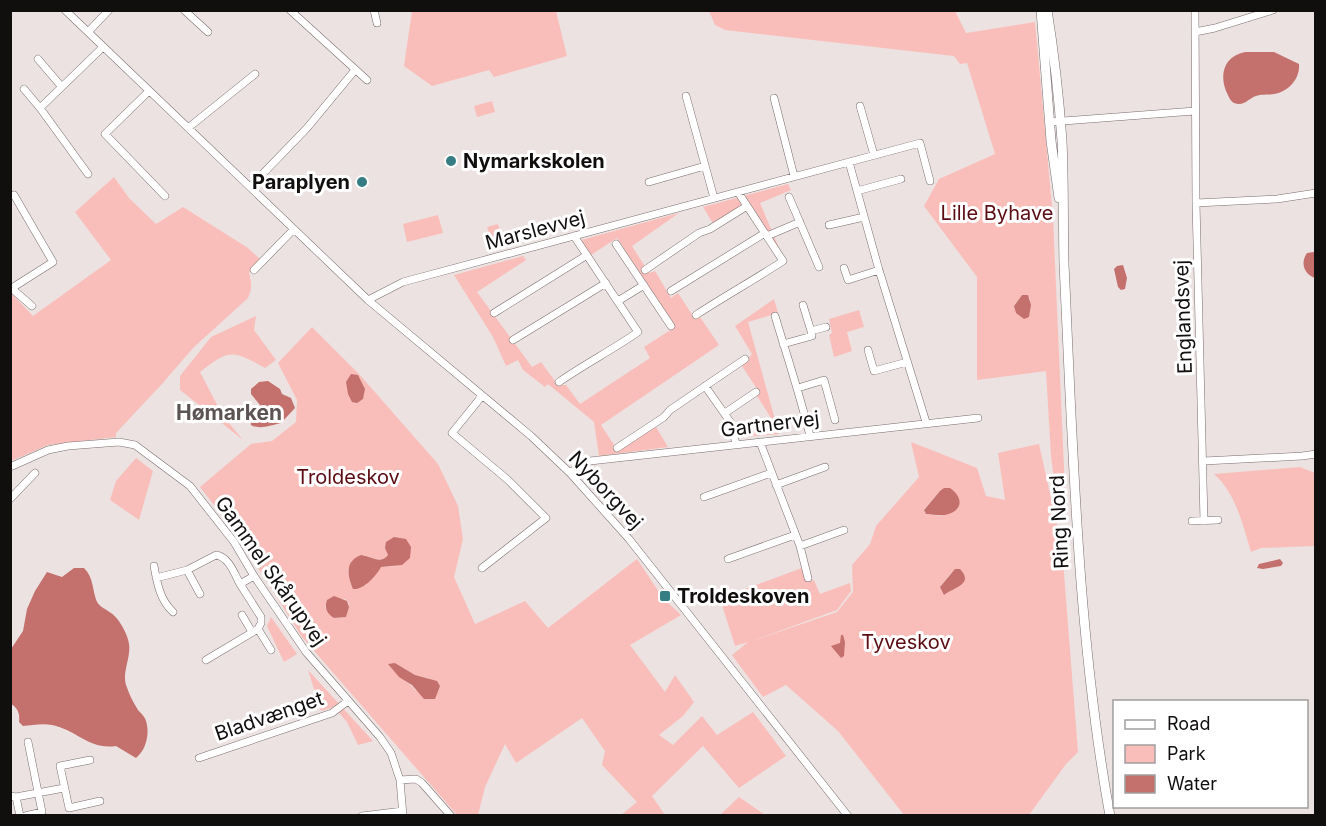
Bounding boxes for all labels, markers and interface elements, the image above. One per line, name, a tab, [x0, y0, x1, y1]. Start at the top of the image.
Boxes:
place label: Nymarkskolen	[463, 149, 605, 173]
marker: Nymarkskolen	[444, 154, 458, 168]
place label: Paraplyen	[252, 170, 350, 194]
marker: Paraplyen	[355, 175, 369, 189]
park label: Lille Byhave	[941, 201, 1053, 225]
street label: Marslevvej	[483, 205, 587, 255]
street label: Englandsvej	[1169, 260, 1197, 374]
district label: Hømarken	[176, 400, 282, 425]
street label: Gartnervej	[719, 406, 821, 442]
street label: Nyborgvej	[564, 446, 648, 534]
park label: Troldeskov	[296, 465, 400, 489]
street label: Ring Nord	[1045, 474, 1073, 570]
street label: Gammel Skårupvej	[210, 492, 332, 650]
place label: Troldeskoven	[677, 584, 809, 608]
marker: Troldeskoven	[658, 589, 672, 603]
park label: Tyveskov	[861, 630, 951, 654]
street label: Bladvænget	[212, 686, 327, 746]
legend	[1113, 700, 1308, 808]
text: Road	[1167, 713, 1210, 734]
text: Park	[1167, 743, 1206, 764]
text: Water	[1167, 773, 1217, 794]

